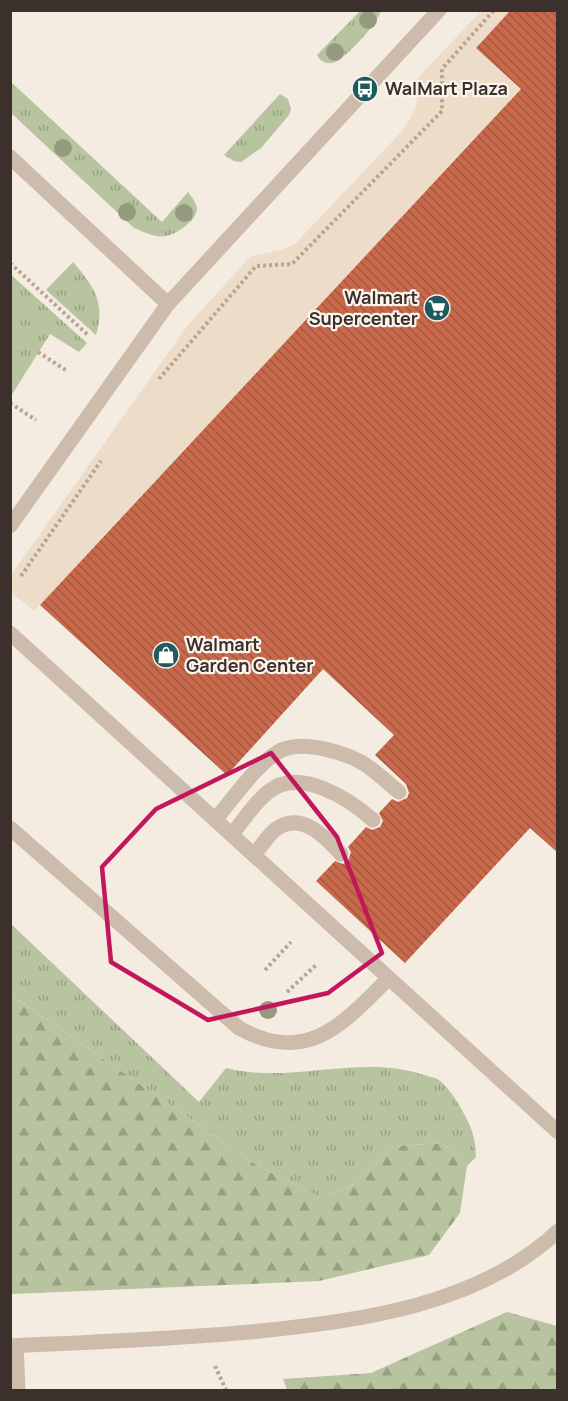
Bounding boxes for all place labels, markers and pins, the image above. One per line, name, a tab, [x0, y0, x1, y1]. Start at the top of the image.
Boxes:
bus stop icon: WalMart Plaza	[350, 74, 380, 104]
place label: WalMart Plaza	[385, 76, 508, 100]
place label: Walmart Supercenter	[309, 285, 418, 330]
supermarket icon: Walmart Supercenter	[422, 293, 452, 323]
place label: Walmart Garden Center	[186, 632, 314, 677]
shop icon: Walmart Garden Center	[151, 640, 181, 670]

